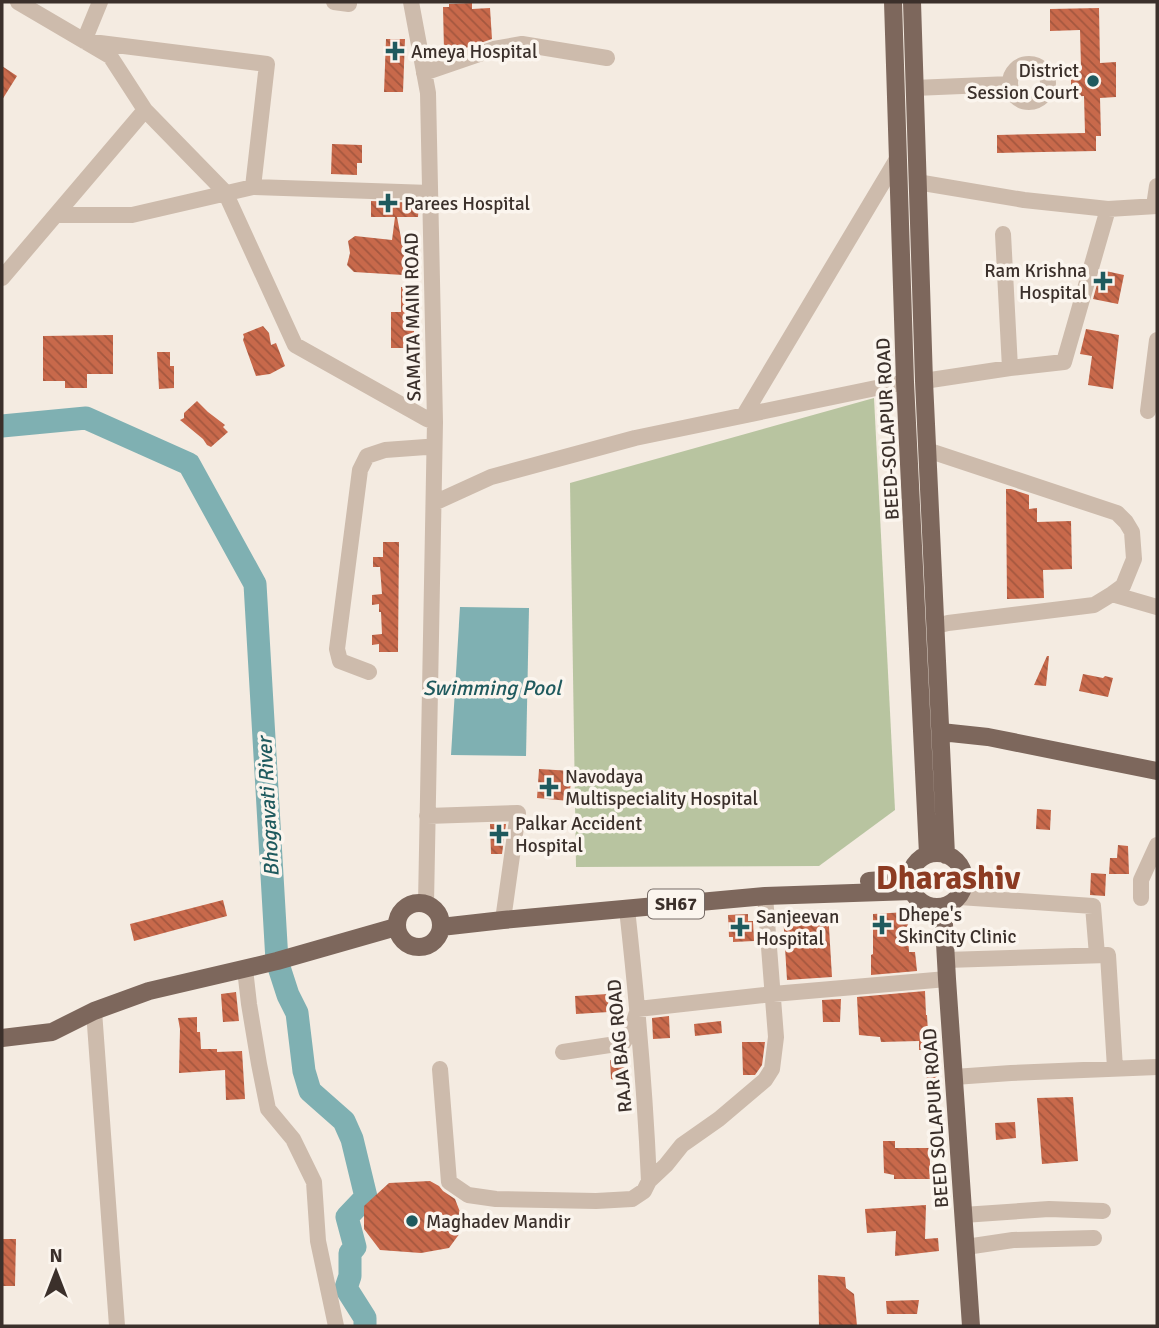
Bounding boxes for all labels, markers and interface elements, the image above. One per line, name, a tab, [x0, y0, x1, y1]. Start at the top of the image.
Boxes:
place label: Ameya Hospital	[411, 40, 537, 64]
marker: Ameya Hospital	[385, 41, 405, 61]
place label: District Session Court	[967, 59, 1079, 105]
marker: District Session Court	[1085, 73, 1101, 89]
place label: Parees Hospital	[404, 192, 530, 216]
marker: Parees Hospital	[378, 193, 398, 213]
street label: SAMATA MAIN ROAD	[400, 232, 426, 402]
place label: Ram Krishna Hospital	[984, 259, 1087, 305]
marker: Ram Krishna Hospital	[1093, 271, 1113, 291]
street label: BEED-SOLAPUR ROAD	[871, 337, 905, 521]
water label: Swimming Pool	[423, 675, 563, 701]
water label: Bhogavati River	[251, 733, 285, 878]
place label: Navodaya Multispeciality Hospital	[565, 765, 758, 811]
marker: Navodaya Multispeciality Hospital	[539, 777, 559, 797]
place label: Palkar Accident Hospital	[515, 812, 642, 858]
marker: Palkar Accident Hospital	[489, 824, 509, 844]
district label: Dharashiv	[876, 858, 1020, 899]
road number: SH67	[648, 890, 704, 918]
place label: Dhepe's SkinCity Clinic	[898, 903, 1016, 949]
place label: Sanjeevan Hospital	[756, 905, 839, 951]
marker: Dhepe's SkinCity Clinic	[872, 915, 892, 935]
marker: Sanjeevan Hospital	[730, 917, 750, 937]
street label: RAJA BAG ROAD	[602, 978, 638, 1114]
street label: BEED SOLAPUR ROAD	[918, 1027, 954, 1209]
place label: Maghadev Mandir	[426, 1210, 571, 1234]
marker: Maghadev Mandir	[404, 1213, 420, 1229]
north arrow	[21, 1237, 91, 1307]
text: N	[49, 1244, 63, 1268]

